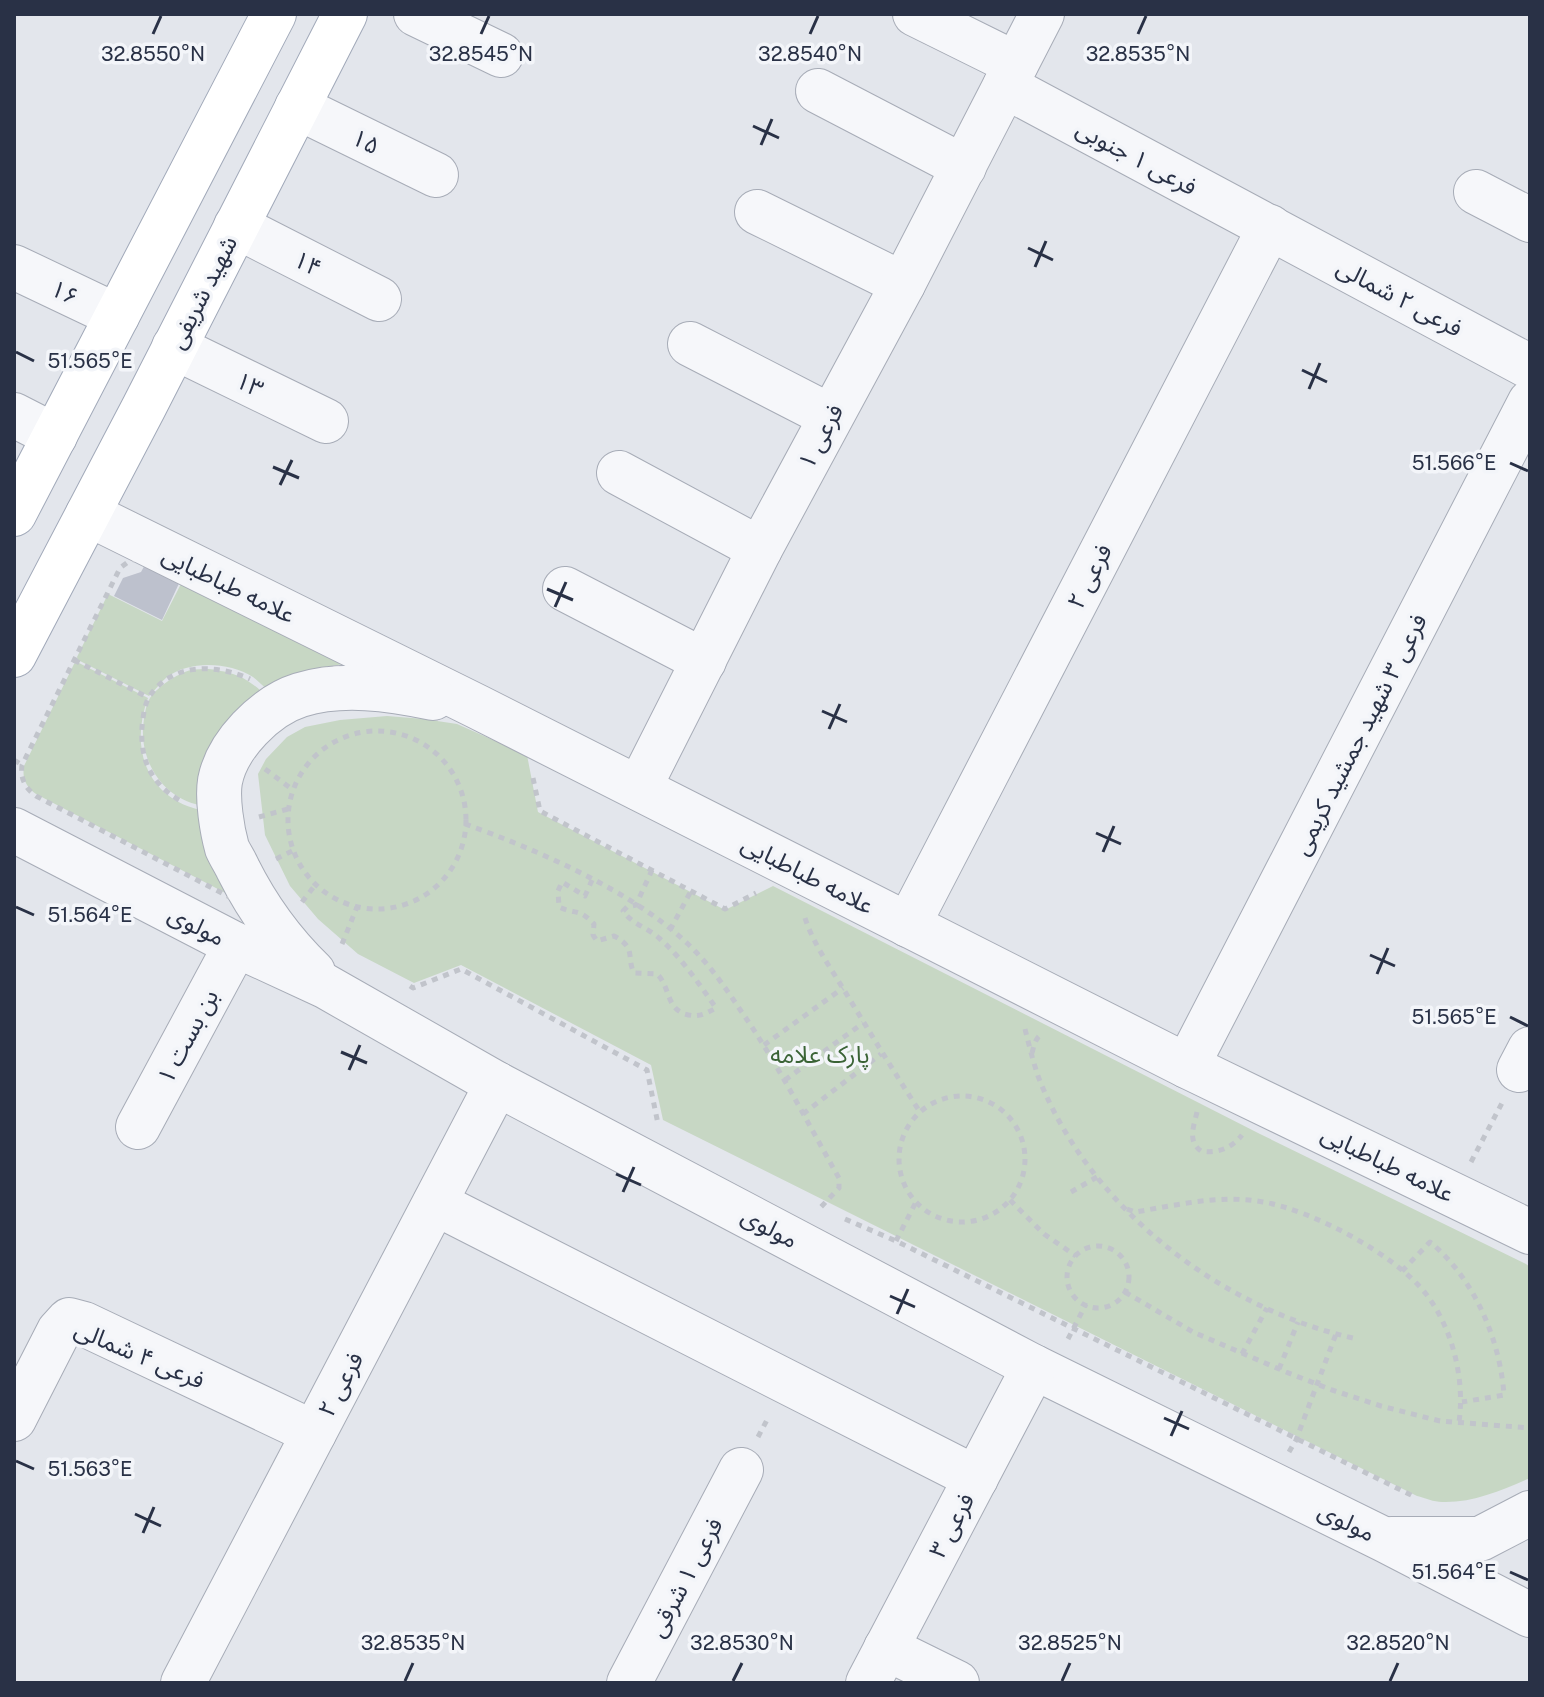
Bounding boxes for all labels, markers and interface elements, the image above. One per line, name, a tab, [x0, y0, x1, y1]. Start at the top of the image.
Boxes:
text: 32.8550°N	[101, 42, 205, 66]
text: 32.8545°N	[429, 42, 533, 66]
text: 32.8540°N	[758, 42, 862, 66]
text: 32.8535°N	[1086, 42, 1190, 66]
street label: فرعی ۱ جنوبی	[1071, 114, 1202, 201]
street label: ۱۵	[348, 122, 384, 160]
street label: شهید شریفی	[162, 231, 243, 354]
street label: ۱۴	[289, 244, 327, 282]
street label: فرعی ۲ شمالی	[1332, 252, 1468, 343]
street label: ۱۶	[47, 273, 83, 311]
text: 51.565°E	[47, 349, 133, 373]
street label: ۱۳	[232, 365, 268, 403]
street label: فرعی ۱	[791, 399, 849, 473]
text: 51.566°E	[1412, 451, 1496, 475]
street label: فرعی ۲	[1061, 539, 1118, 614]
street label: علامه طباطبایی	[158, 540, 300, 628]
street label: فرعی ۳ شهید جمشید کریمی	[1286, 609, 1433, 860]
street label: علامه طباطبایی	[737, 829, 879, 919]
street label: مولوی	[164, 899, 230, 952]
text: 51.564°E	[48, 903, 132, 927]
street label: بن بست ۱	[151, 984, 223, 1088]
text: 51.565°E	[1411, 1005, 1497, 1029]
park label: پارک علامه	[770, 1040, 870, 1070]
street label: علامه طباطبایی	[1317, 1119, 1459, 1207]
street label: مولوی	[737, 1201, 803, 1254]
street label: فرعی ۴ شمالی	[70, 1314, 209, 1395]
street label: فرعی ۲	[311, 1347, 369, 1421]
text: 51.563°E	[48, 1457, 132, 1481]
street label: فرعی ۳	[922, 1488, 980, 1562]
street label: مولوی	[1314, 1495, 1380, 1548]
street label: فرعی ۱ شرقی	[642, 1513, 729, 1642]
text: 51.564°E	[1412, 1560, 1496, 1584]
text: 32.8535°N	[361, 1631, 465, 1655]
text: 32.8530°N	[690, 1631, 794, 1655]
text: 32.8525°N	[1018, 1631, 1122, 1655]
text: 32.8520°N	[1346, 1631, 1450, 1655]

